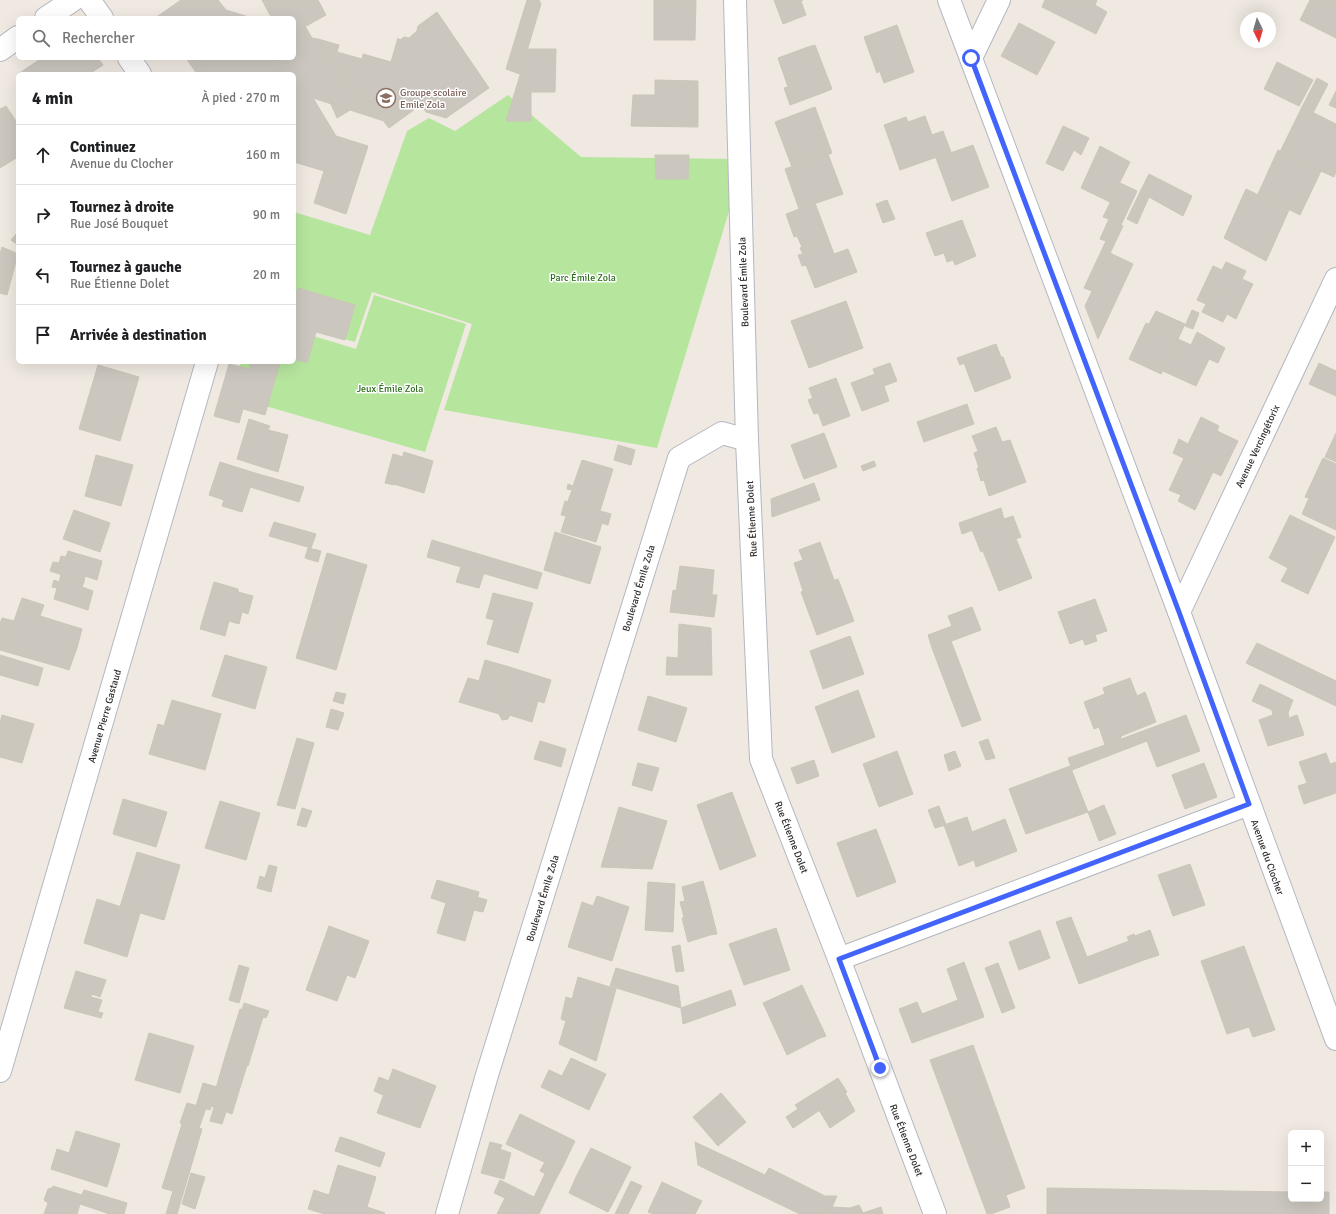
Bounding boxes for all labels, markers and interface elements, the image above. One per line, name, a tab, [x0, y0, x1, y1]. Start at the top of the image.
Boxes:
north arrow	[1240, 12, 1276, 48]
search box	[16, 16, 296, 60]
icon: search	[30, 27, 52, 49]
text: Rechercher	[62, 29, 135, 47]
route start	[962, 49, 980, 67]
school or university icon: Groupe scolaire Emile Zola	[375, 87, 397, 109]
place label: Groupe scolaire Emile Zola	[400, 87, 467, 111]
text: 4 min	[32, 88, 73, 109]
text: À pied · 270 m	[201, 90, 280, 106]
text: Continuez	[70, 138, 136, 156]
icon: ahead	[32, 144, 54, 166]
text: 160 m	[246, 147, 280, 163]
text: Avenue du Clocher	[70, 156, 173, 172]
text: Tournez à droite	[70, 198, 174, 216]
icon: right	[32, 204, 54, 226]
text: 90 m	[253, 207, 280, 223]
text: Rue José Bouquet	[70, 216, 168, 232]
street label: Boulevard Émile Zola	[735, 237, 752, 327]
text: Tournez à gauche	[70, 258, 182, 276]
icon: left	[32, 264, 54, 286]
text: 20 m	[253, 267, 280, 283]
park label: Parc Émile Zola	[550, 271, 616, 284]
text: Rue Étienne Dolet	[70, 276, 169, 292]
icon: arrive	[32, 324, 54, 346]
text: Arrivée à destination	[70, 326, 207, 344]
park label: Jeux Émile Zola	[357, 382, 423, 395]
street label: Avenue Vercingétorix	[1233, 403, 1283, 490]
street label: Rue Étienne Dolet	[743, 480, 760, 557]
street label: Boulevard Émile Zola	[619, 543, 658, 633]
street label: Avenue Pierre Gastaud	[86, 668, 124, 764]
street label: Rue Étienne Dolet	[772, 799, 811, 876]
street label: Avenue du Clocher	[1248, 818, 1286, 897]
street label: Boulevard Émile Zola	[523, 853, 562, 943]
route end	[871, 1059, 889, 1077]
street label: Rue Étienne Dolet	[887, 1102, 926, 1179]
map controls	[1288, 1130, 1324, 1202]
button: +	[1288, 1130, 1324, 1166]
button: −	[1288, 1166, 1324, 1202]

